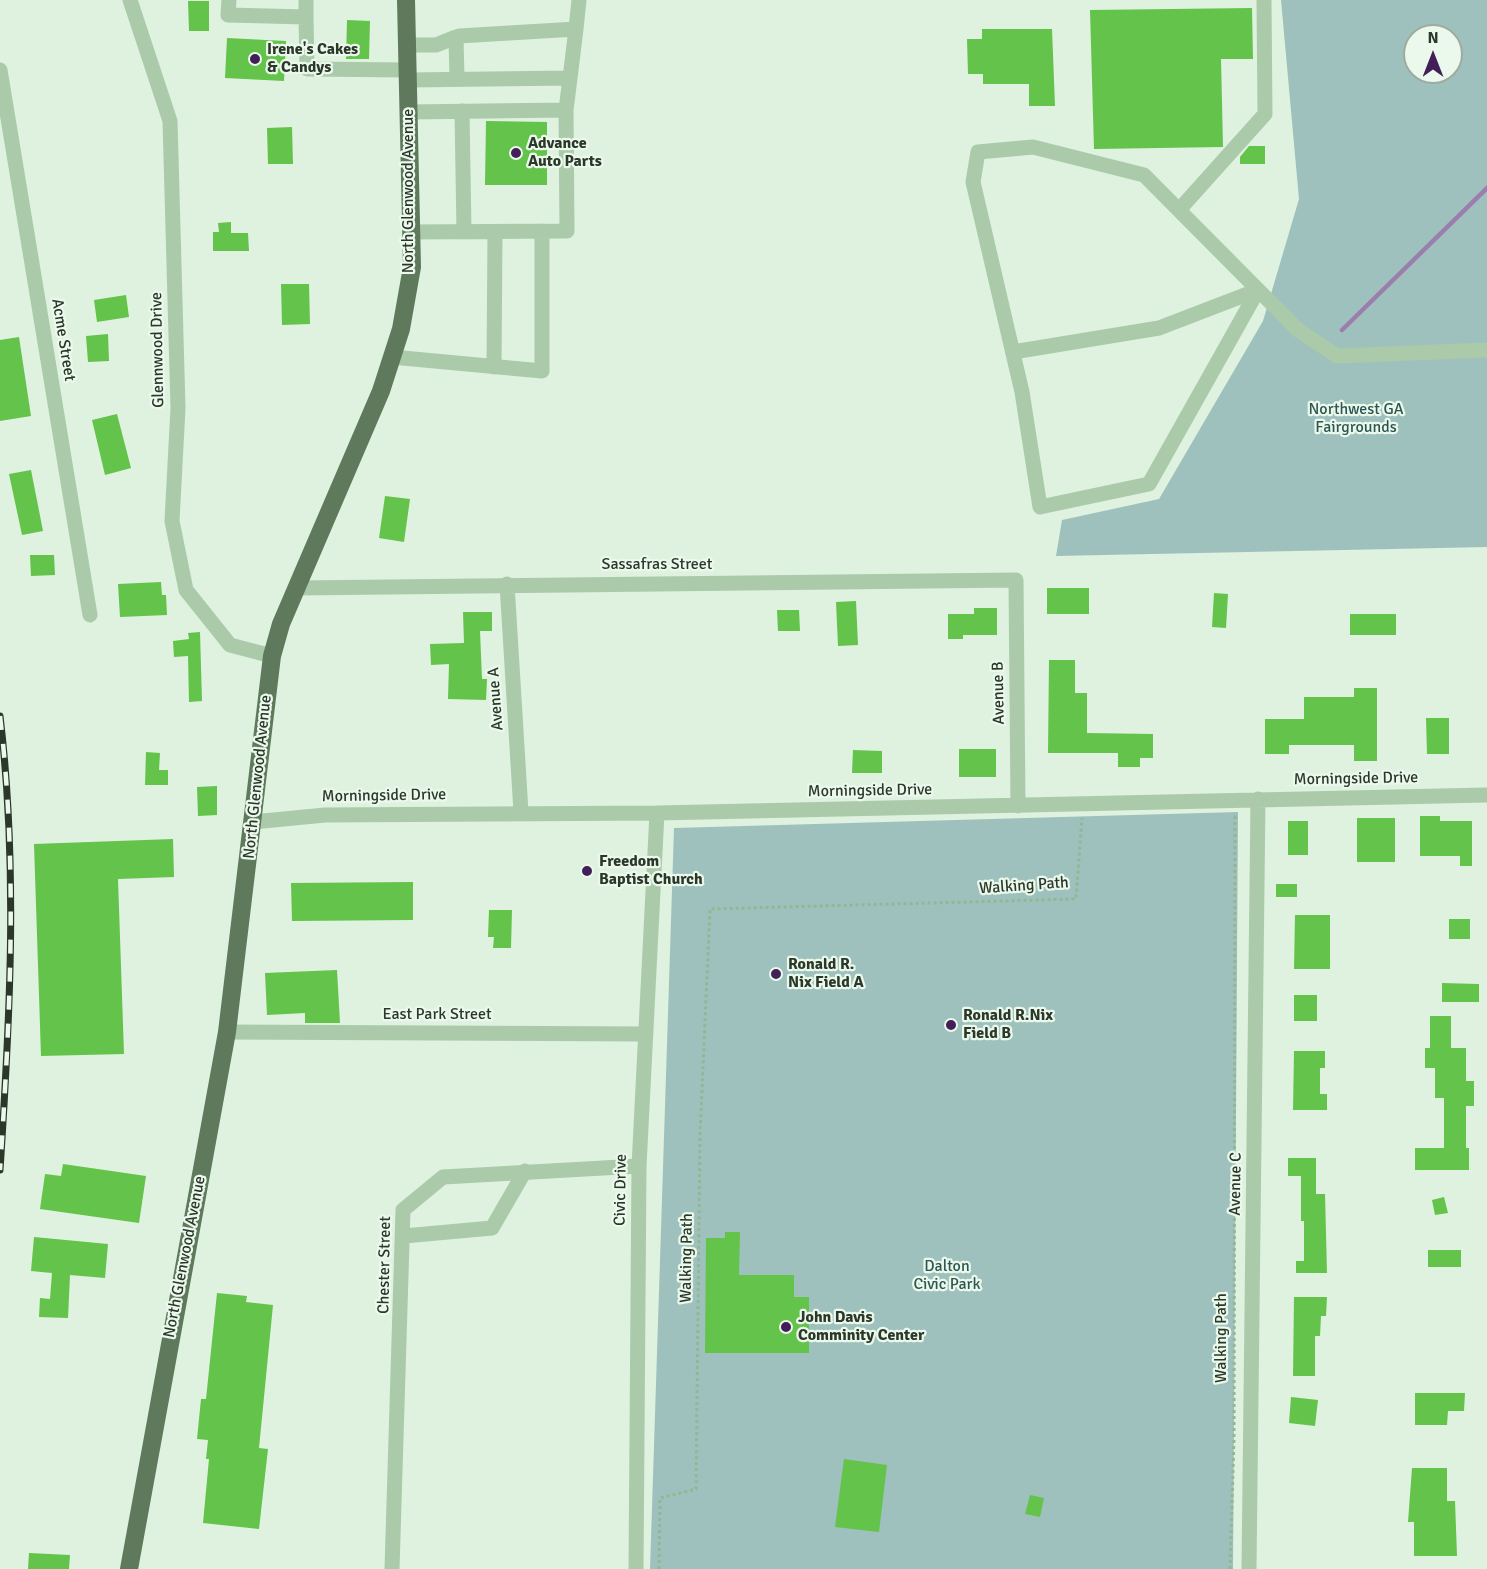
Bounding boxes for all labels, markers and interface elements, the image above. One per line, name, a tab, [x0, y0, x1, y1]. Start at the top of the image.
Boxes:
north arrow	[1403, 24, 1463, 84]
text: N	[1427, 28, 1439, 48]
place label: Irene's Cakes & Candys	[267, 40, 358, 78]
marker: Irene's Cakes & Candys	[248, 52, 262, 66]
street label: North Glenwood Avenue	[399, 109, 419, 273]
place label: Advance Auto Parts	[528, 134, 602, 172]
marker: Advance Auto Parts	[509, 146, 523, 160]
street label: Glennwood Drive	[147, 292, 169, 408]
street label: Acme Street	[47, 297, 79, 383]
park label: Northwest GA Fairgrounds	[1308, 400, 1404, 438]
street label: Sassafras Street	[602, 555, 712, 575]
street label: Avenue B	[989, 661, 1009, 725]
street label: Avenue A	[484, 667, 508, 731]
street label: North Glenwood Avenue	[240, 694, 276, 860]
street label: Morningside Drive	[1294, 768, 1418, 790]
street label: Morningside Drive	[808, 780, 932, 802]
street label: Morningside Drive	[322, 785, 446, 807]
place label: Freedom Baptist Church	[599, 852, 703, 890]
marker: Freedom Baptist Church	[580, 864, 594, 878]
street label: Walking Path	[979, 873, 1069, 899]
place label: Ronald R. Nix Field A	[788, 955, 864, 993]
marker: Ronald R. Nix Field A	[769, 967, 783, 981]
street label: East Park Street	[382, 1005, 492, 1025]
place label: Ronald R.Nix Field B	[963, 1006, 1053, 1044]
marker: Ronald R.Nix Field B	[944, 1018, 958, 1032]
street label: Avenue C	[1226, 1152, 1246, 1216]
street label: Civic Drive	[611, 1154, 631, 1226]
street label: North Glenwood Avenue	[160, 1174, 210, 1340]
street label: Walking Path	[677, 1213, 697, 1303]
street label: Chester Street	[375, 1216, 395, 1314]
park label: Dalton Civic Park	[913, 1257, 981, 1295]
street label: Walking Path	[1212, 1293, 1232, 1383]
place label: John Davis Comminity Center	[798, 1308, 924, 1346]
marker: John Davis Comminity Center	[779, 1320, 793, 1334]

